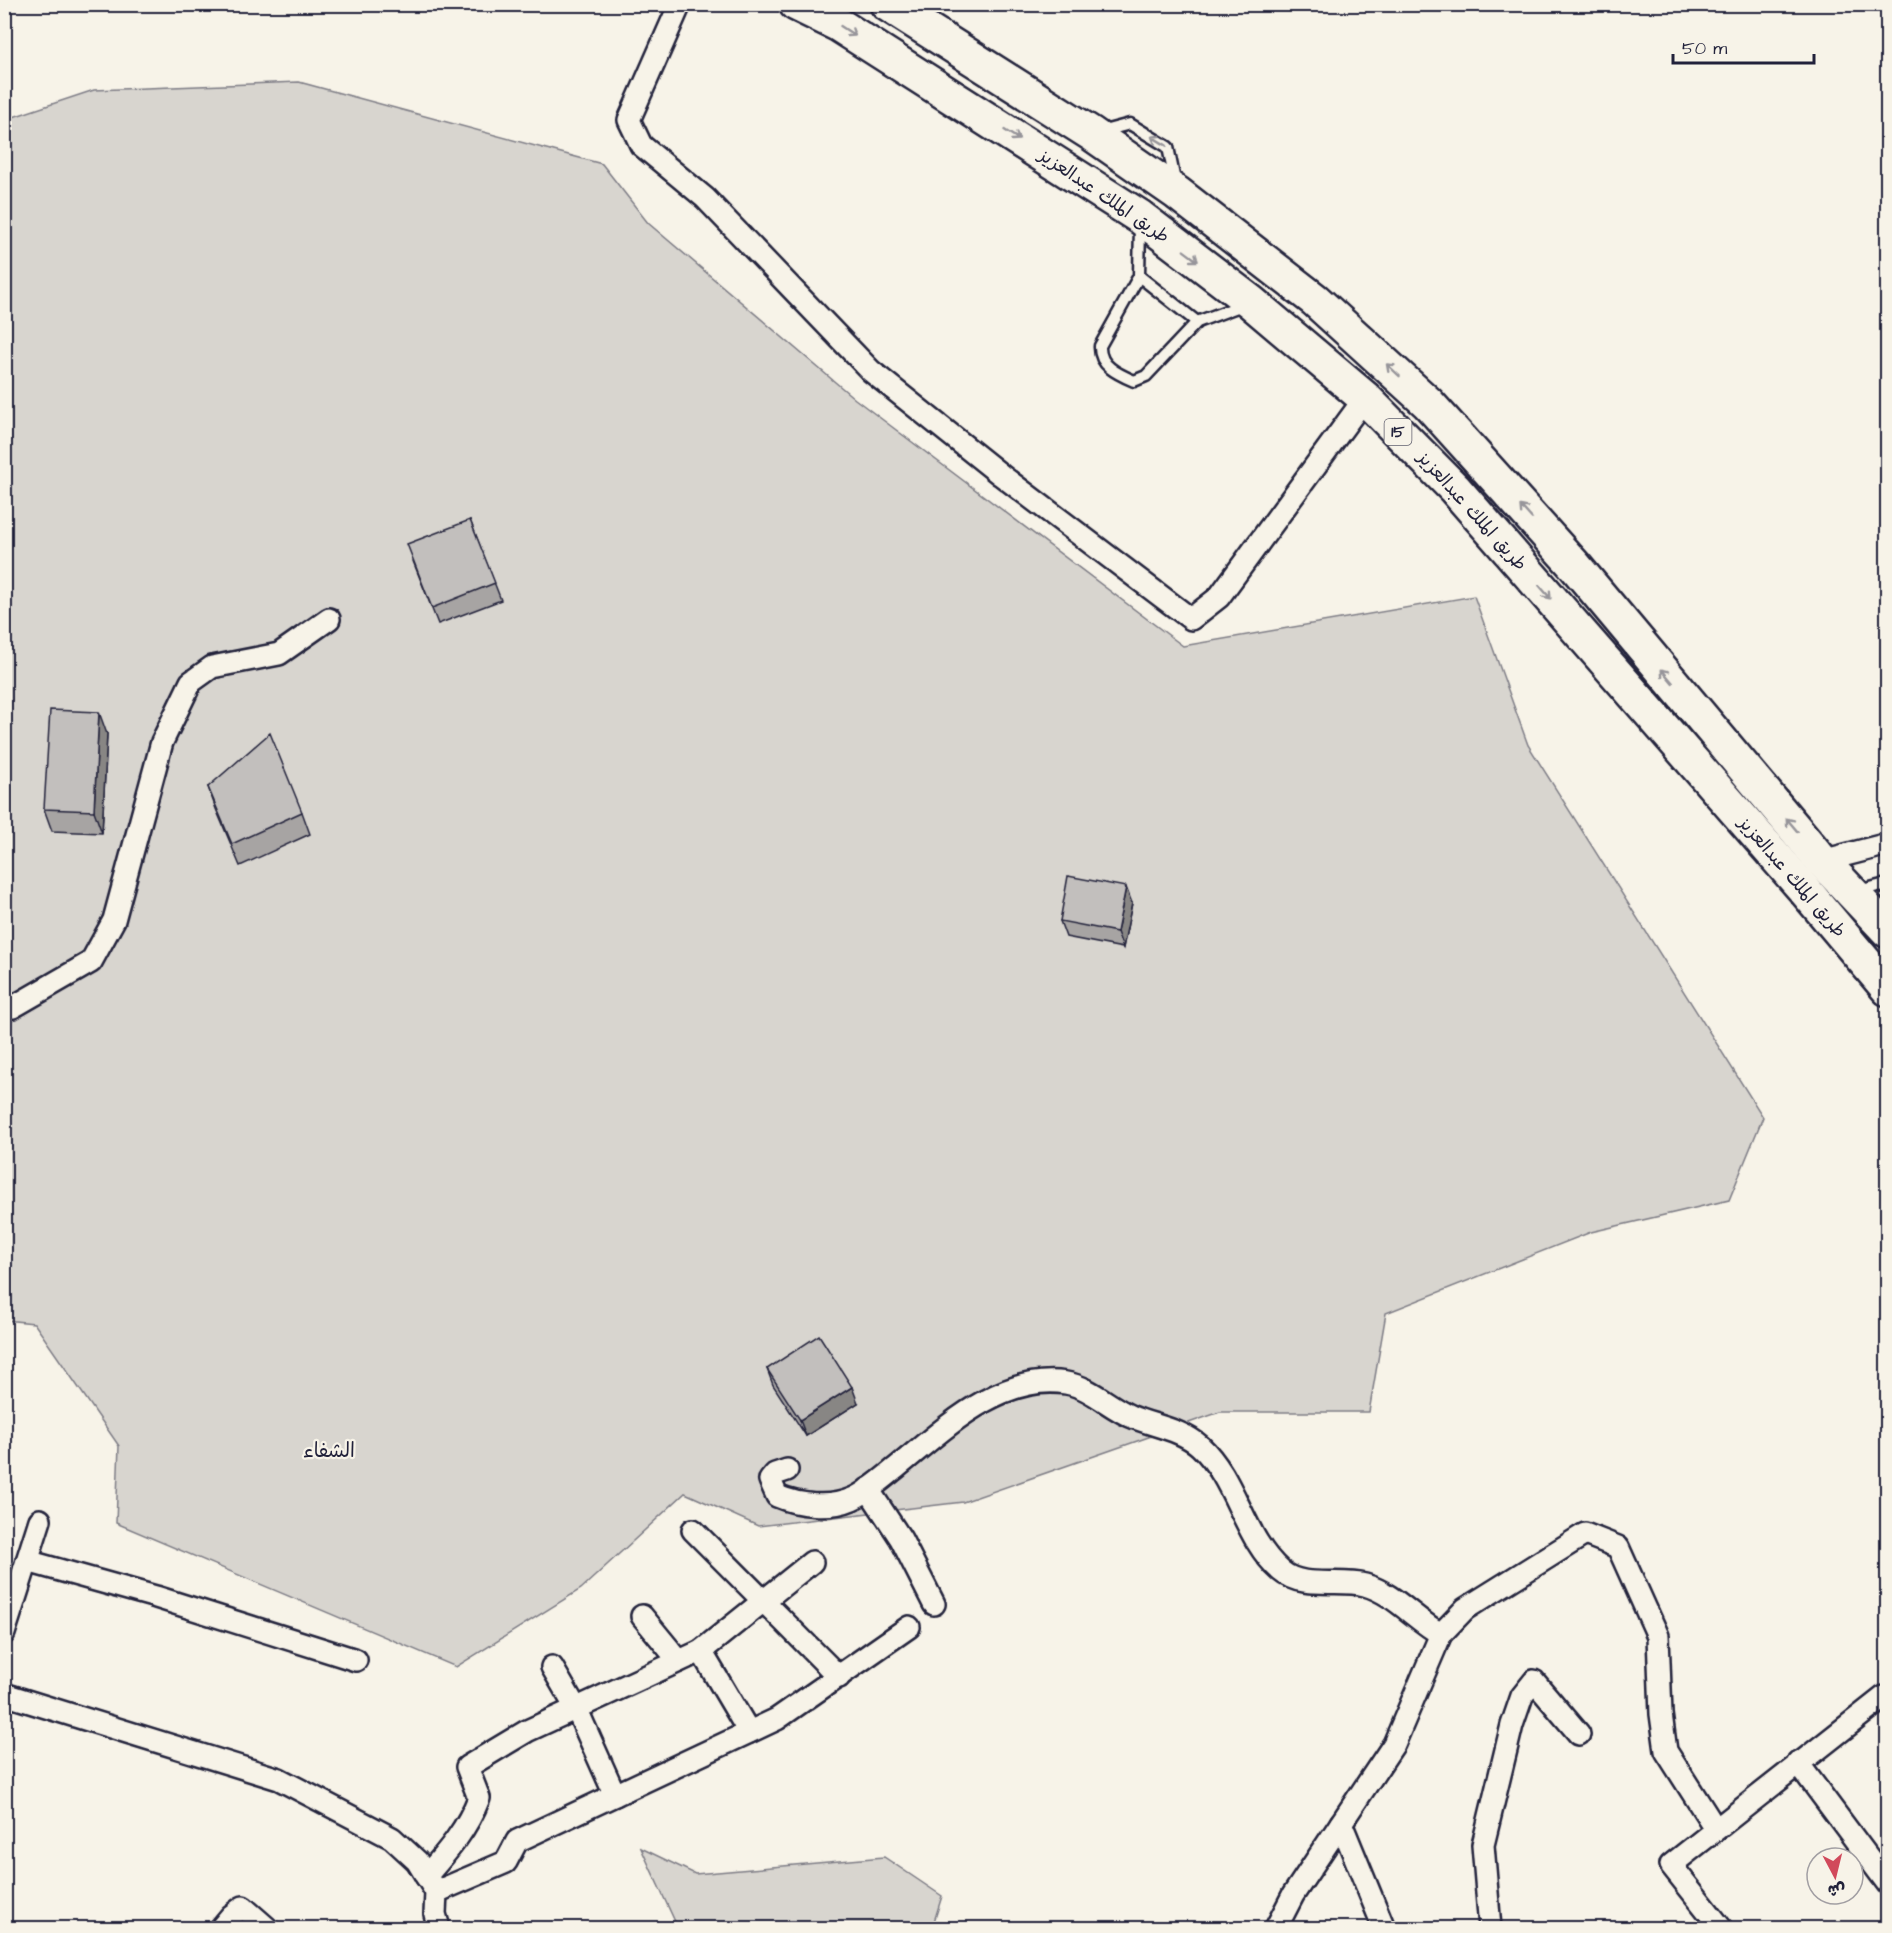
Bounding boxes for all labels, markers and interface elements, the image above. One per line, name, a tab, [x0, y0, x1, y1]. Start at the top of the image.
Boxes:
one-way arrow	[839, 25, 856, 37]
scale bar	[1673, 27, 1814, 65]
text: 50 m	[1682, 36, 1727, 61]
one-way arrow	[1003, 130, 1020, 142]
one-way arrow	[1151, 135, 1168, 147]
street label: طريق الملك عبدالعزيز	[1032, 142, 1174, 249]
one-way arrow	[1183, 250, 1199, 262]
one-way arrow	[1385, 363, 1400, 377]
road number: 15	[1384, 419, 1412, 445]
street label: طريق الملك عبدالعزيز	[1410, 444, 1532, 576]
one-way arrow	[1519, 505, 1533, 520]
one-way arrow	[1538, 584, 1551, 600]
one-way arrow	[1660, 669, 1674, 684]
street label: طريق الملك عبدالعزيز	[1731, 810, 1852, 943]
one-way arrow	[1786, 818, 1799, 834]
district label: الشفاء	[303, 1437, 355, 1465]
north arrow	[1805, 1846, 1865, 1906]
text: ش	[1827, 1878, 1847, 1902]

